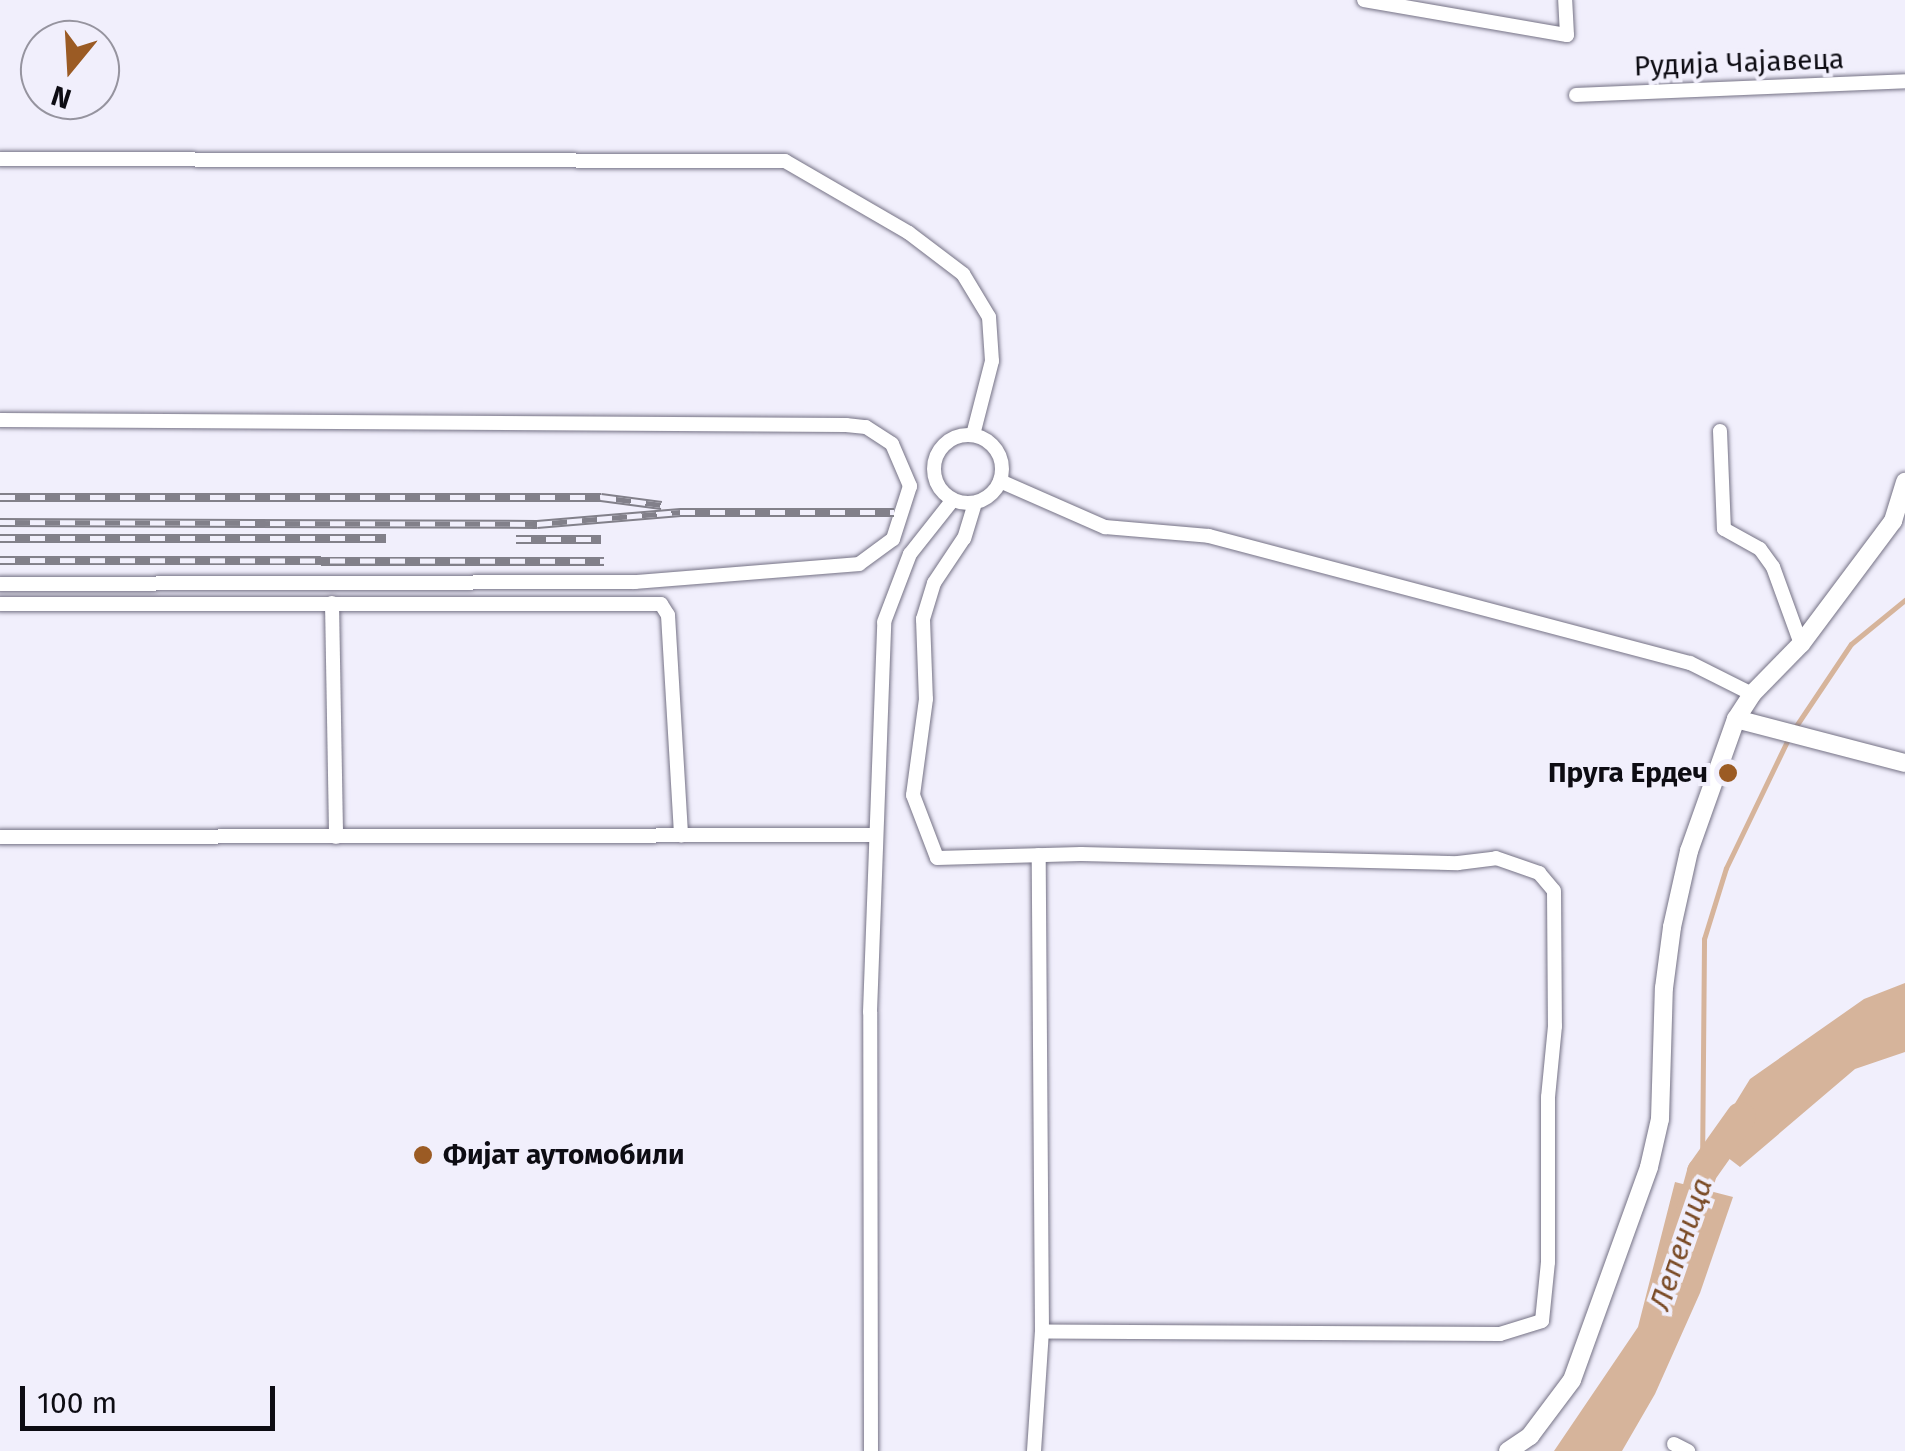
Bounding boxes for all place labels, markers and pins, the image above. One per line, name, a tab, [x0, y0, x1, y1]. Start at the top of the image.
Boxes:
place label: Пруга Ердеч	[1548, 756, 1708, 790]
marker: Пруга Ердеч	[1717, 762, 1739, 784]
place label: Фијат аутомобили	[443, 1138, 684, 1172]
marker: Фијат аутомобили	[412, 1144, 434, 1166]

